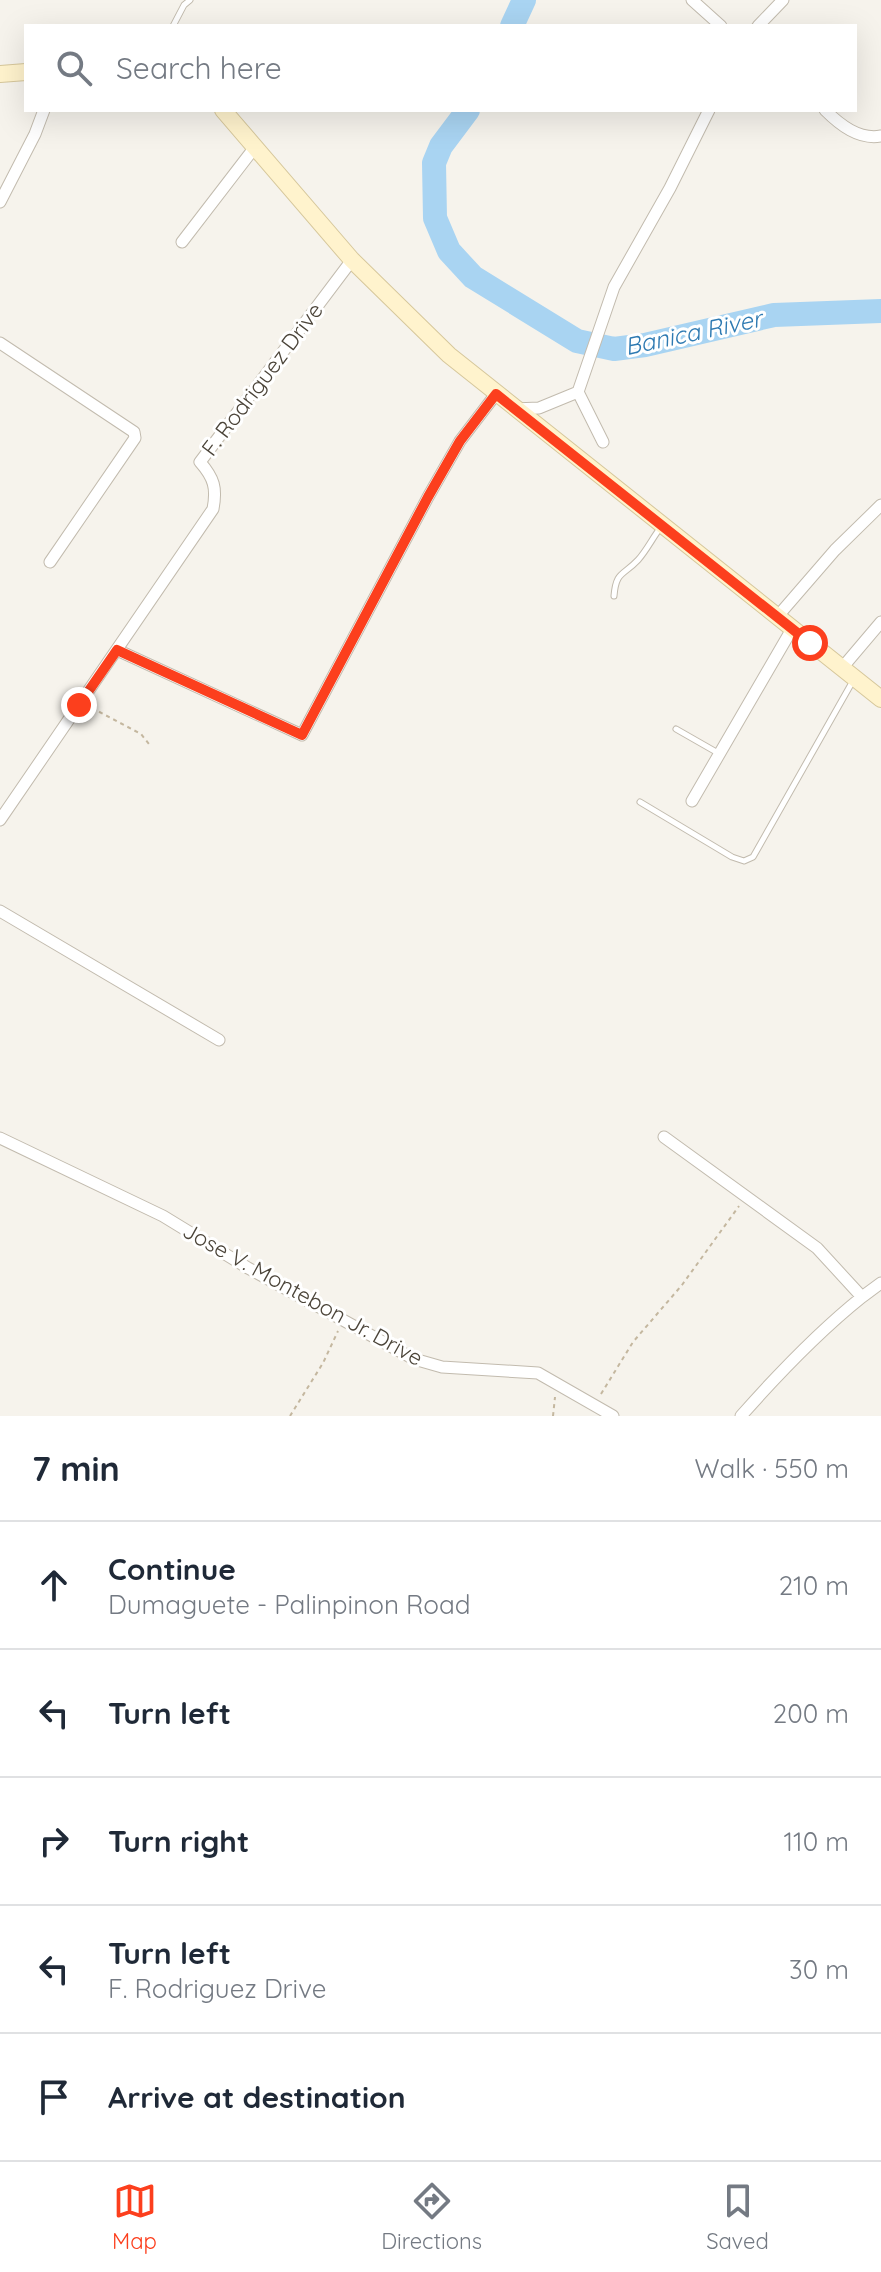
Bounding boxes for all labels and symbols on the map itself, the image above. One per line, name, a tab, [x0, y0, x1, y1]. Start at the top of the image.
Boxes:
street label: F. Rodriguez Drive	[195, 297, 329, 461]
water label: Banica River	[622, 302, 767, 361]
route start	[792, 625, 828, 661]
route end	[61, 687, 97, 723]
street label: Jose V. Montebon Jr. Drive	[178, 1216, 428, 1372]

